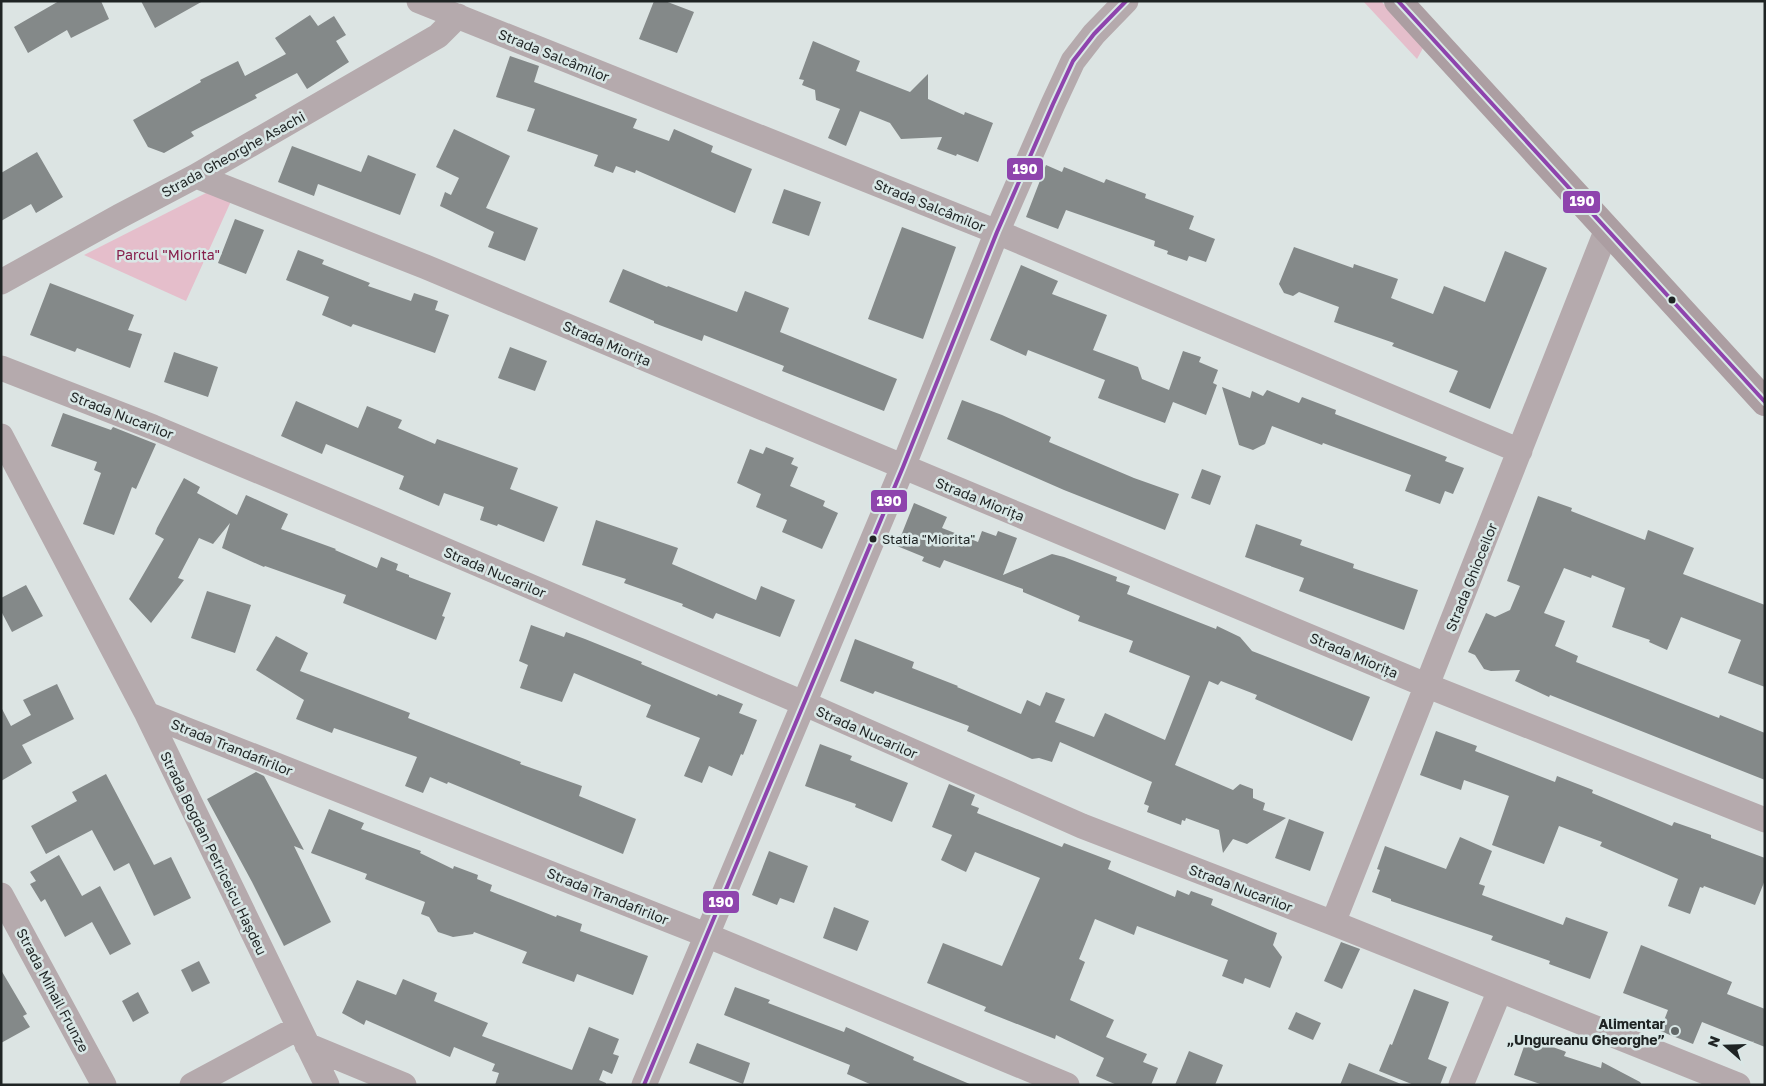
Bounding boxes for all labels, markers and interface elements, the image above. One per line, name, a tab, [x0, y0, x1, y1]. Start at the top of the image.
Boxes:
street label: Strada Salcâmilor	[496, 25, 613, 85]
street label: Strada Gheorghe Asachi	[158, 107, 308, 201]
line badge: 190	[1006, 157, 1044, 181]
text: 190	[1012, 160, 1038, 177]
street label: Strada Salcâmilor	[872, 175, 989, 235]
line badge: 190	[1562, 190, 1601, 214]
text: 190	[1569, 192, 1595, 209]
park label: Parcul "Miorita"	[116, 246, 220, 263]
unlabelled marker	[1667, 295, 1677, 305]
street label: Strada Miorița	[560, 317, 654, 369]
street label: Strada Nucarilor	[68, 387, 177, 443]
street label: Strada Miorița	[933, 473, 1027, 525]
line badge: 190	[870, 489, 908, 513]
text: 190	[876, 492, 902, 509]
street label: Strada Ghioceilor	[1441, 520, 1501, 634]
place label: Statia "Miorita"	[882, 531, 975, 547]
marker: Statia "Miorita"	[868, 534, 878, 544]
street label: Strada Nucarilor	[441, 543, 549, 601]
street label: Strada Miorița	[1307, 629, 1401, 681]
street label: Strada Nucarilor	[813, 702, 921, 762]
street label: Strada Trandafirilor	[169, 715, 296, 779]
street label: Strada Bogdan Petriceicu Hașdeu	[157, 748, 271, 958]
street label: Strada Nucarilor	[1187, 860, 1296, 916]
street label: Strada Trandafirilor	[545, 864, 672, 928]
line badge: 190	[702, 890, 740, 914]
text: 190	[708, 893, 734, 910]
street label: Strada Mihail Frunze	[13, 925, 93, 1055]
place label: Alimentar „Ungureanu Gheorghe”	[1507, 1015, 1666, 1048]
north arrow	[1701, 1021, 1751, 1071]
marker: Alimentar „Ungureanu Gheorghe”	[1669, 1025, 1681, 1037]
text: N	[1704, 1033, 1723, 1049]

